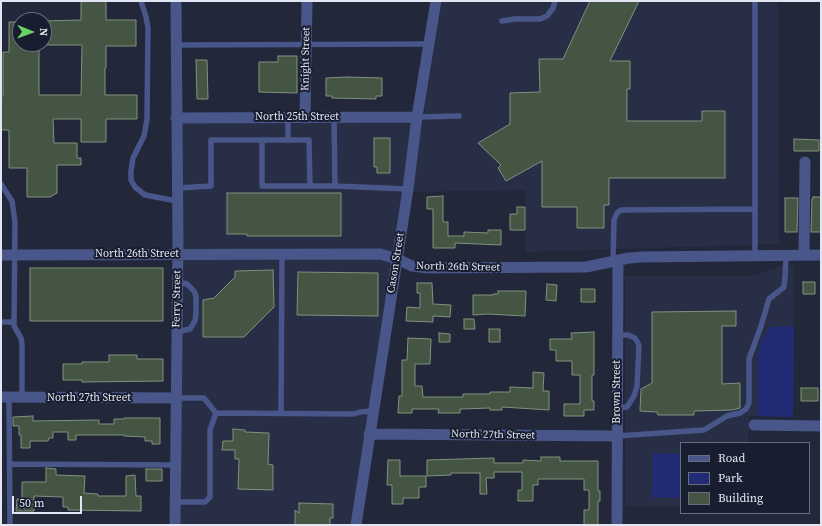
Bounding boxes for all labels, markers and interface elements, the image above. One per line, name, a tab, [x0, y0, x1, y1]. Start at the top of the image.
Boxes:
north arrow	[12, 12, 52, 52]
street label: Knight Street	[299, 27, 313, 91]
text: N	[36, 28, 51, 36]
street label: North 25th Street	[255, 110, 339, 124]
street label: Cason Street	[385, 232, 407, 294]
street label: North 26th Street	[95, 247, 179, 261]
street label: North 26th Street	[416, 260, 500, 274]
street label: Ferry Street	[170, 270, 184, 328]
street label: Brown Street	[610, 360, 624, 424]
street label: North 27th Street	[47, 391, 131, 405]
street label: North 27th Street	[451, 428, 535, 442]
legend	[680, 442, 810, 514]
text: Road	[718, 450, 745, 466]
text: Park	[718, 470, 743, 486]
scale bar	[14, 488, 84, 514]
text: Building	[718, 490, 763, 506]
text: 50 m	[19, 495, 45, 511]

